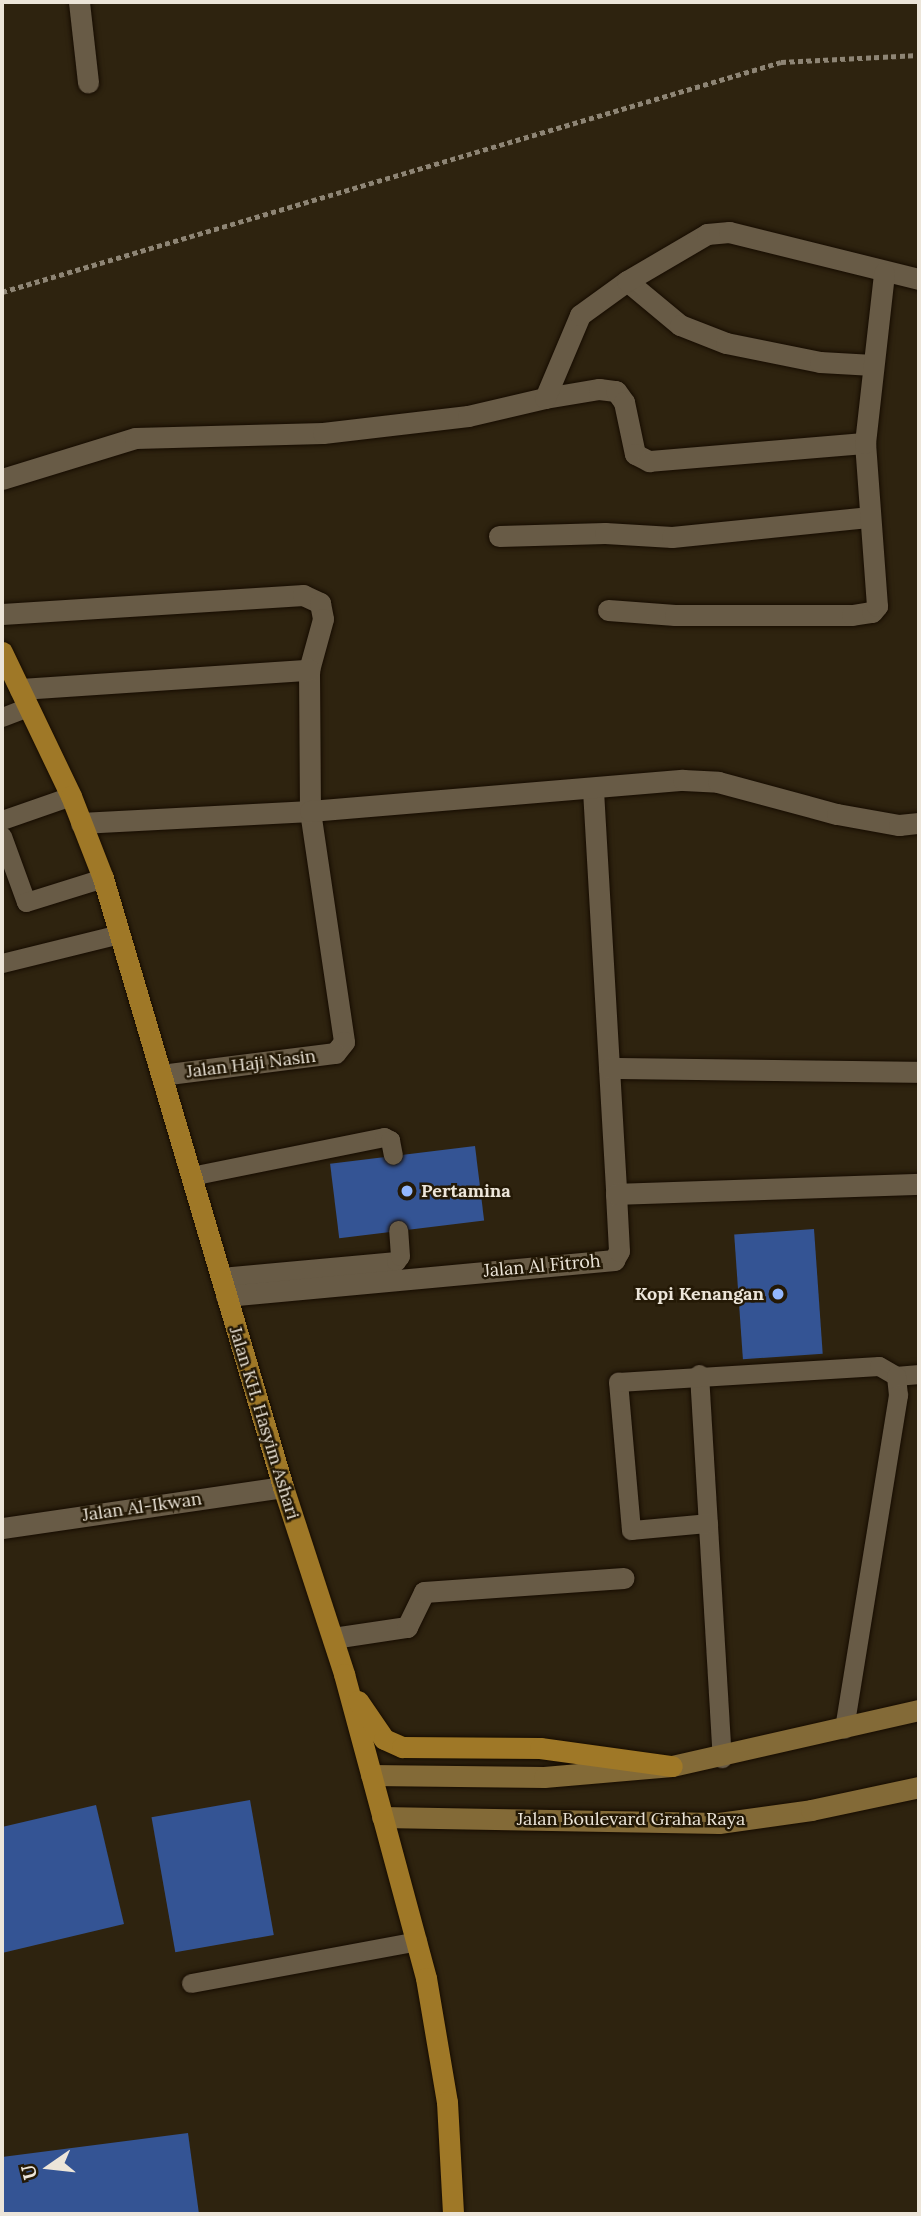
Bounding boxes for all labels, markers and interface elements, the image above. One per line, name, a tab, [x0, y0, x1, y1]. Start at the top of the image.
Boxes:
street label: Jalan Haji Nasin	[185, 1045, 317, 1083]
place label: Pertamina	[421, 1180, 511, 1202]
marker: Pertamina	[399, 1183, 415, 1199]
street label: Jalan Al Fitroh	[483, 1250, 601, 1282]
place label: Kopi Kenangan	[635, 1283, 764, 1305]
marker: Kopi Kenangan	[770, 1286, 786, 1302]
street label: Jalan KH. Hasyim Ashari	[224, 1324, 304, 1522]
street label: Jalan Al-Ikwan	[81, 1488, 203, 1526]
street label: Jalan Boulevard Graha Raya	[517, 1808, 745, 1830]
north arrow	[14, 2132, 84, 2202]
text: U	[15, 2162, 42, 2182]

